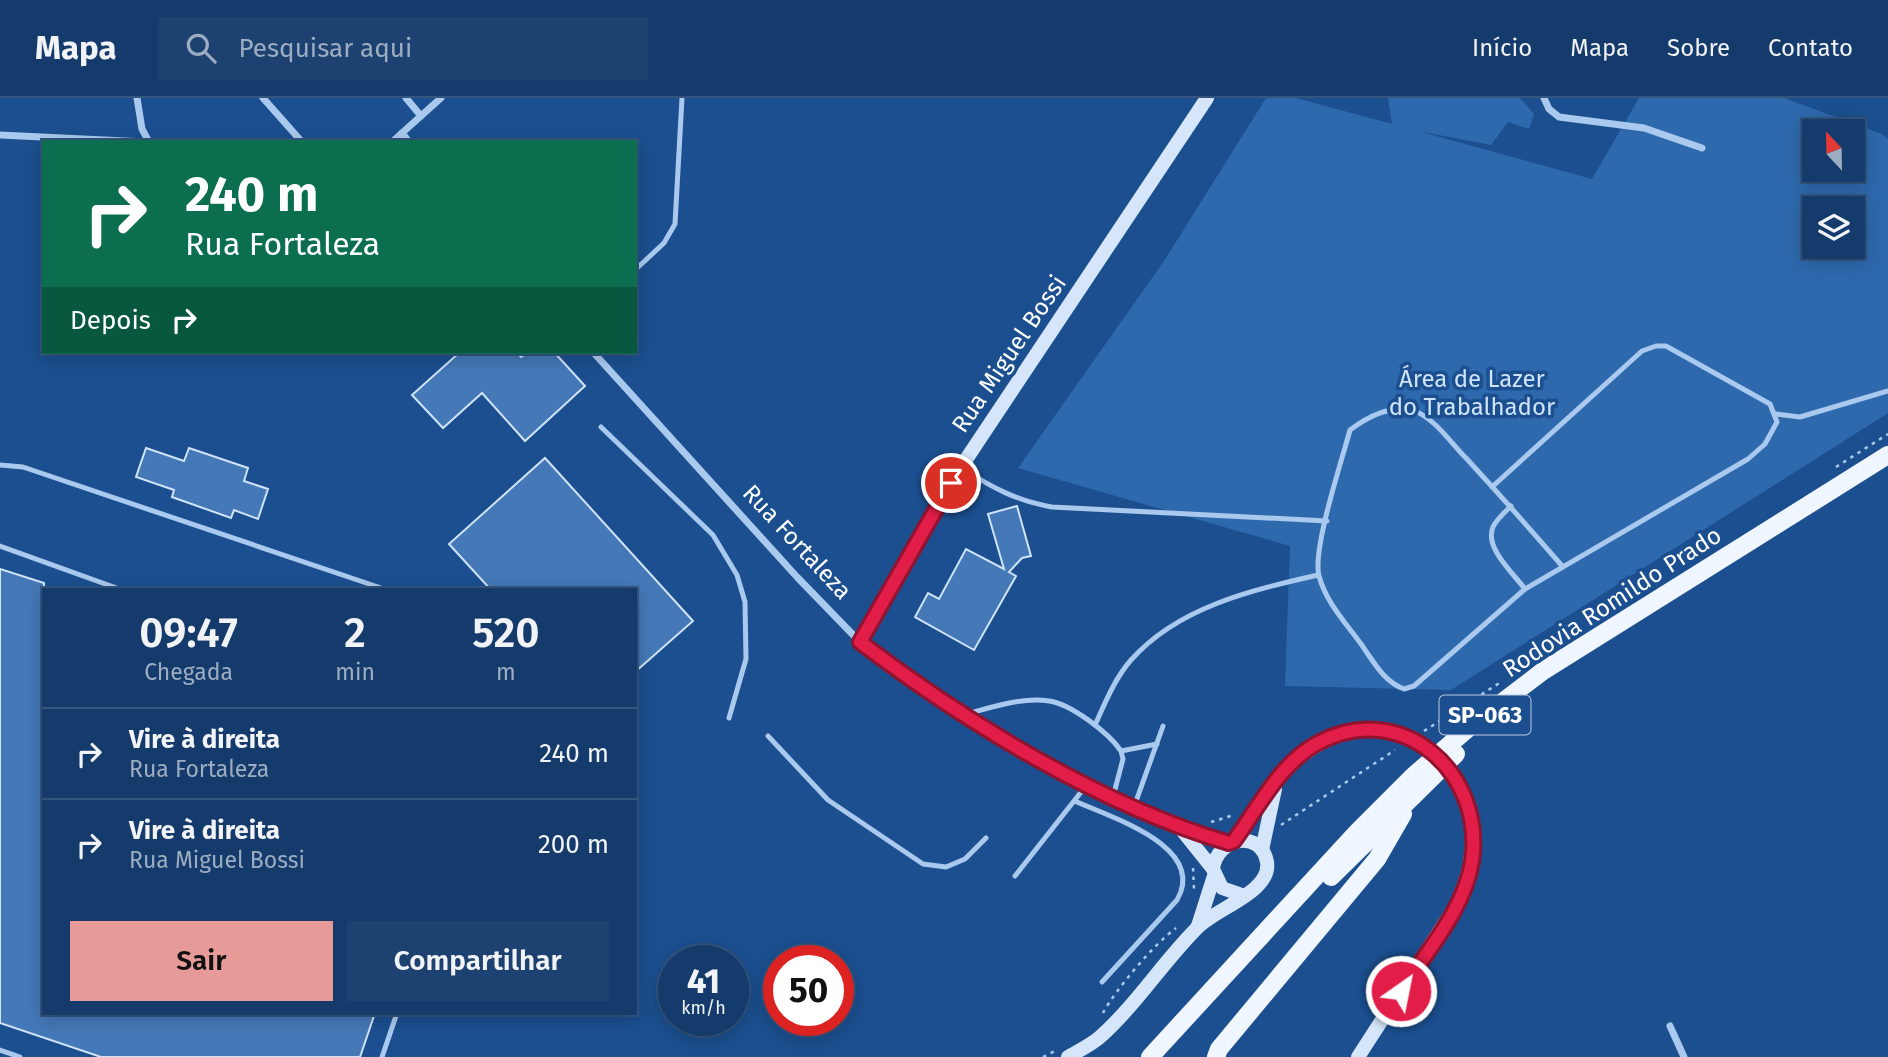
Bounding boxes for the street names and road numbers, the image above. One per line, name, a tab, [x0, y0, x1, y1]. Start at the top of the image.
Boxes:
street label: Rua Miguel Bossi	[946, 270, 1072, 438]
street label: Rua Fortaleza	[737, 479, 857, 605]
street label: Rodovia Romildo Prado	[1497, 521, 1727, 683]
road number: SP-063	[1440, 695, 1530, 734]

